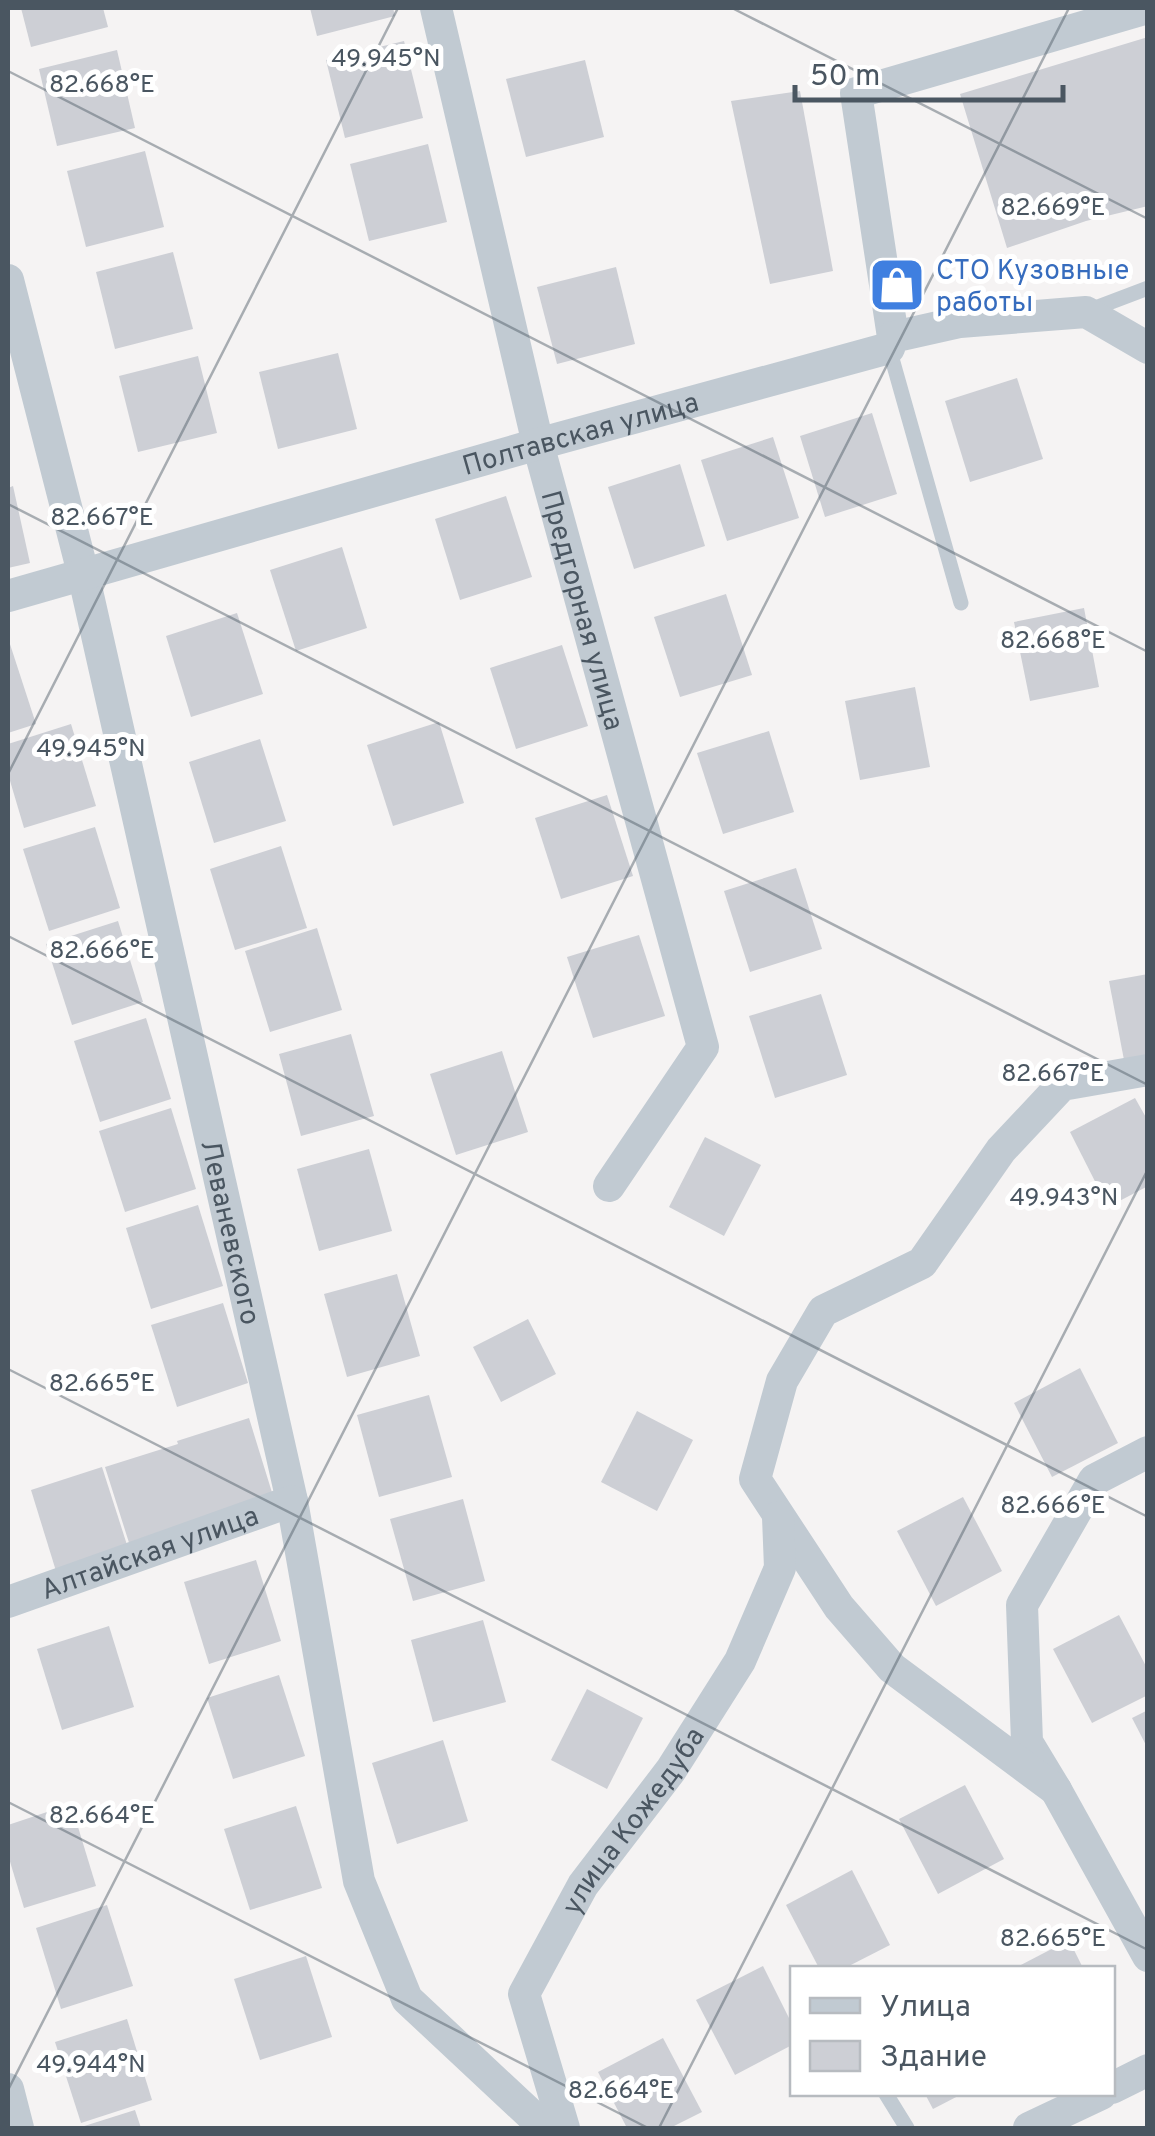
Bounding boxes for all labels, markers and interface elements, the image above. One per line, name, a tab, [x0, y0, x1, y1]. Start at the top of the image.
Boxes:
scale bar	[795, 40, 1062, 102]
text: 49.945°N	[331, 44, 441, 76]
text: 50 m	[810, 59, 880, 96]
text: 82.668°E	[49, 70, 155, 102]
text: 82.669°E	[1001, 193, 1105, 225]
place label: СТО Кузовные работы	[936, 254, 1129, 322]
shop icon: СТО Кузовные работы	[867, 255, 927, 315]
street label: Полтавская улица	[459, 386, 703, 486]
street label: Предгорная улица	[531, 487, 631, 735]
text: 82.667°E	[50, 503, 154, 535]
text: 82.668°E	[1000, 626, 1106, 658]
text: 49.945°N	[36, 734, 146, 766]
text: 82.666°E	[49, 936, 155, 968]
text: 82.667°E	[1001, 1059, 1105, 1091]
street label: Леваневского	[190, 1137, 267, 1329]
text: 49.943°N	[1009, 1183, 1119, 1215]
text: 82.665°E	[49, 1369, 155, 1401]
text: 82.666°E	[1000, 1491, 1106, 1523]
street label: Алтайская улица	[37, 1499, 264, 1610]
street label: улица Кожедуба	[555, 1721, 714, 1922]
text: 82.664°E	[49, 1801, 155, 1833]
text: 82.665°E	[1000, 1924, 1106, 1956]
legend	[790, 1966, 1115, 2096]
text: Улица	[880, 1990, 971, 2027]
text: Здание	[880, 2040, 987, 2077]
text: 49.944°N	[36, 2050, 146, 2082]
text: 82.664°E	[568, 2076, 674, 2108]

